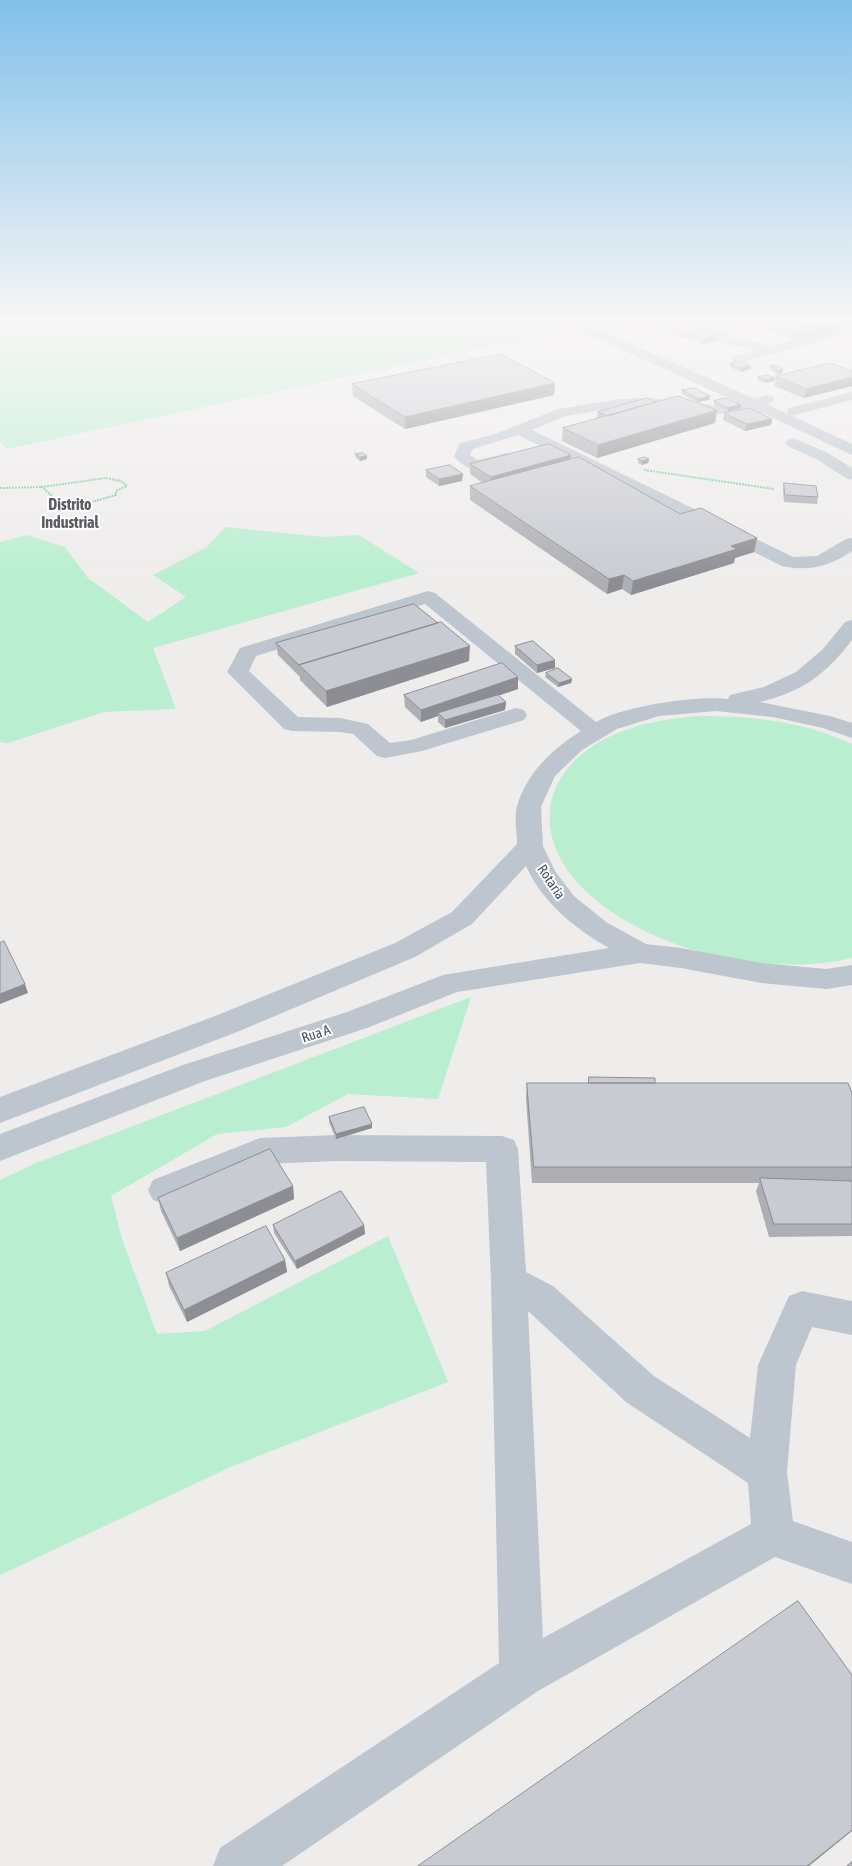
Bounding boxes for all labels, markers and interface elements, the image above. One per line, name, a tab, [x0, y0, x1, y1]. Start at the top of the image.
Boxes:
district label: Distrito Industrial	[41, 495, 99, 533]
street label: Rotaria	[533, 862, 569, 902]
street label: Rua A	[300, 1022, 332, 1046]

